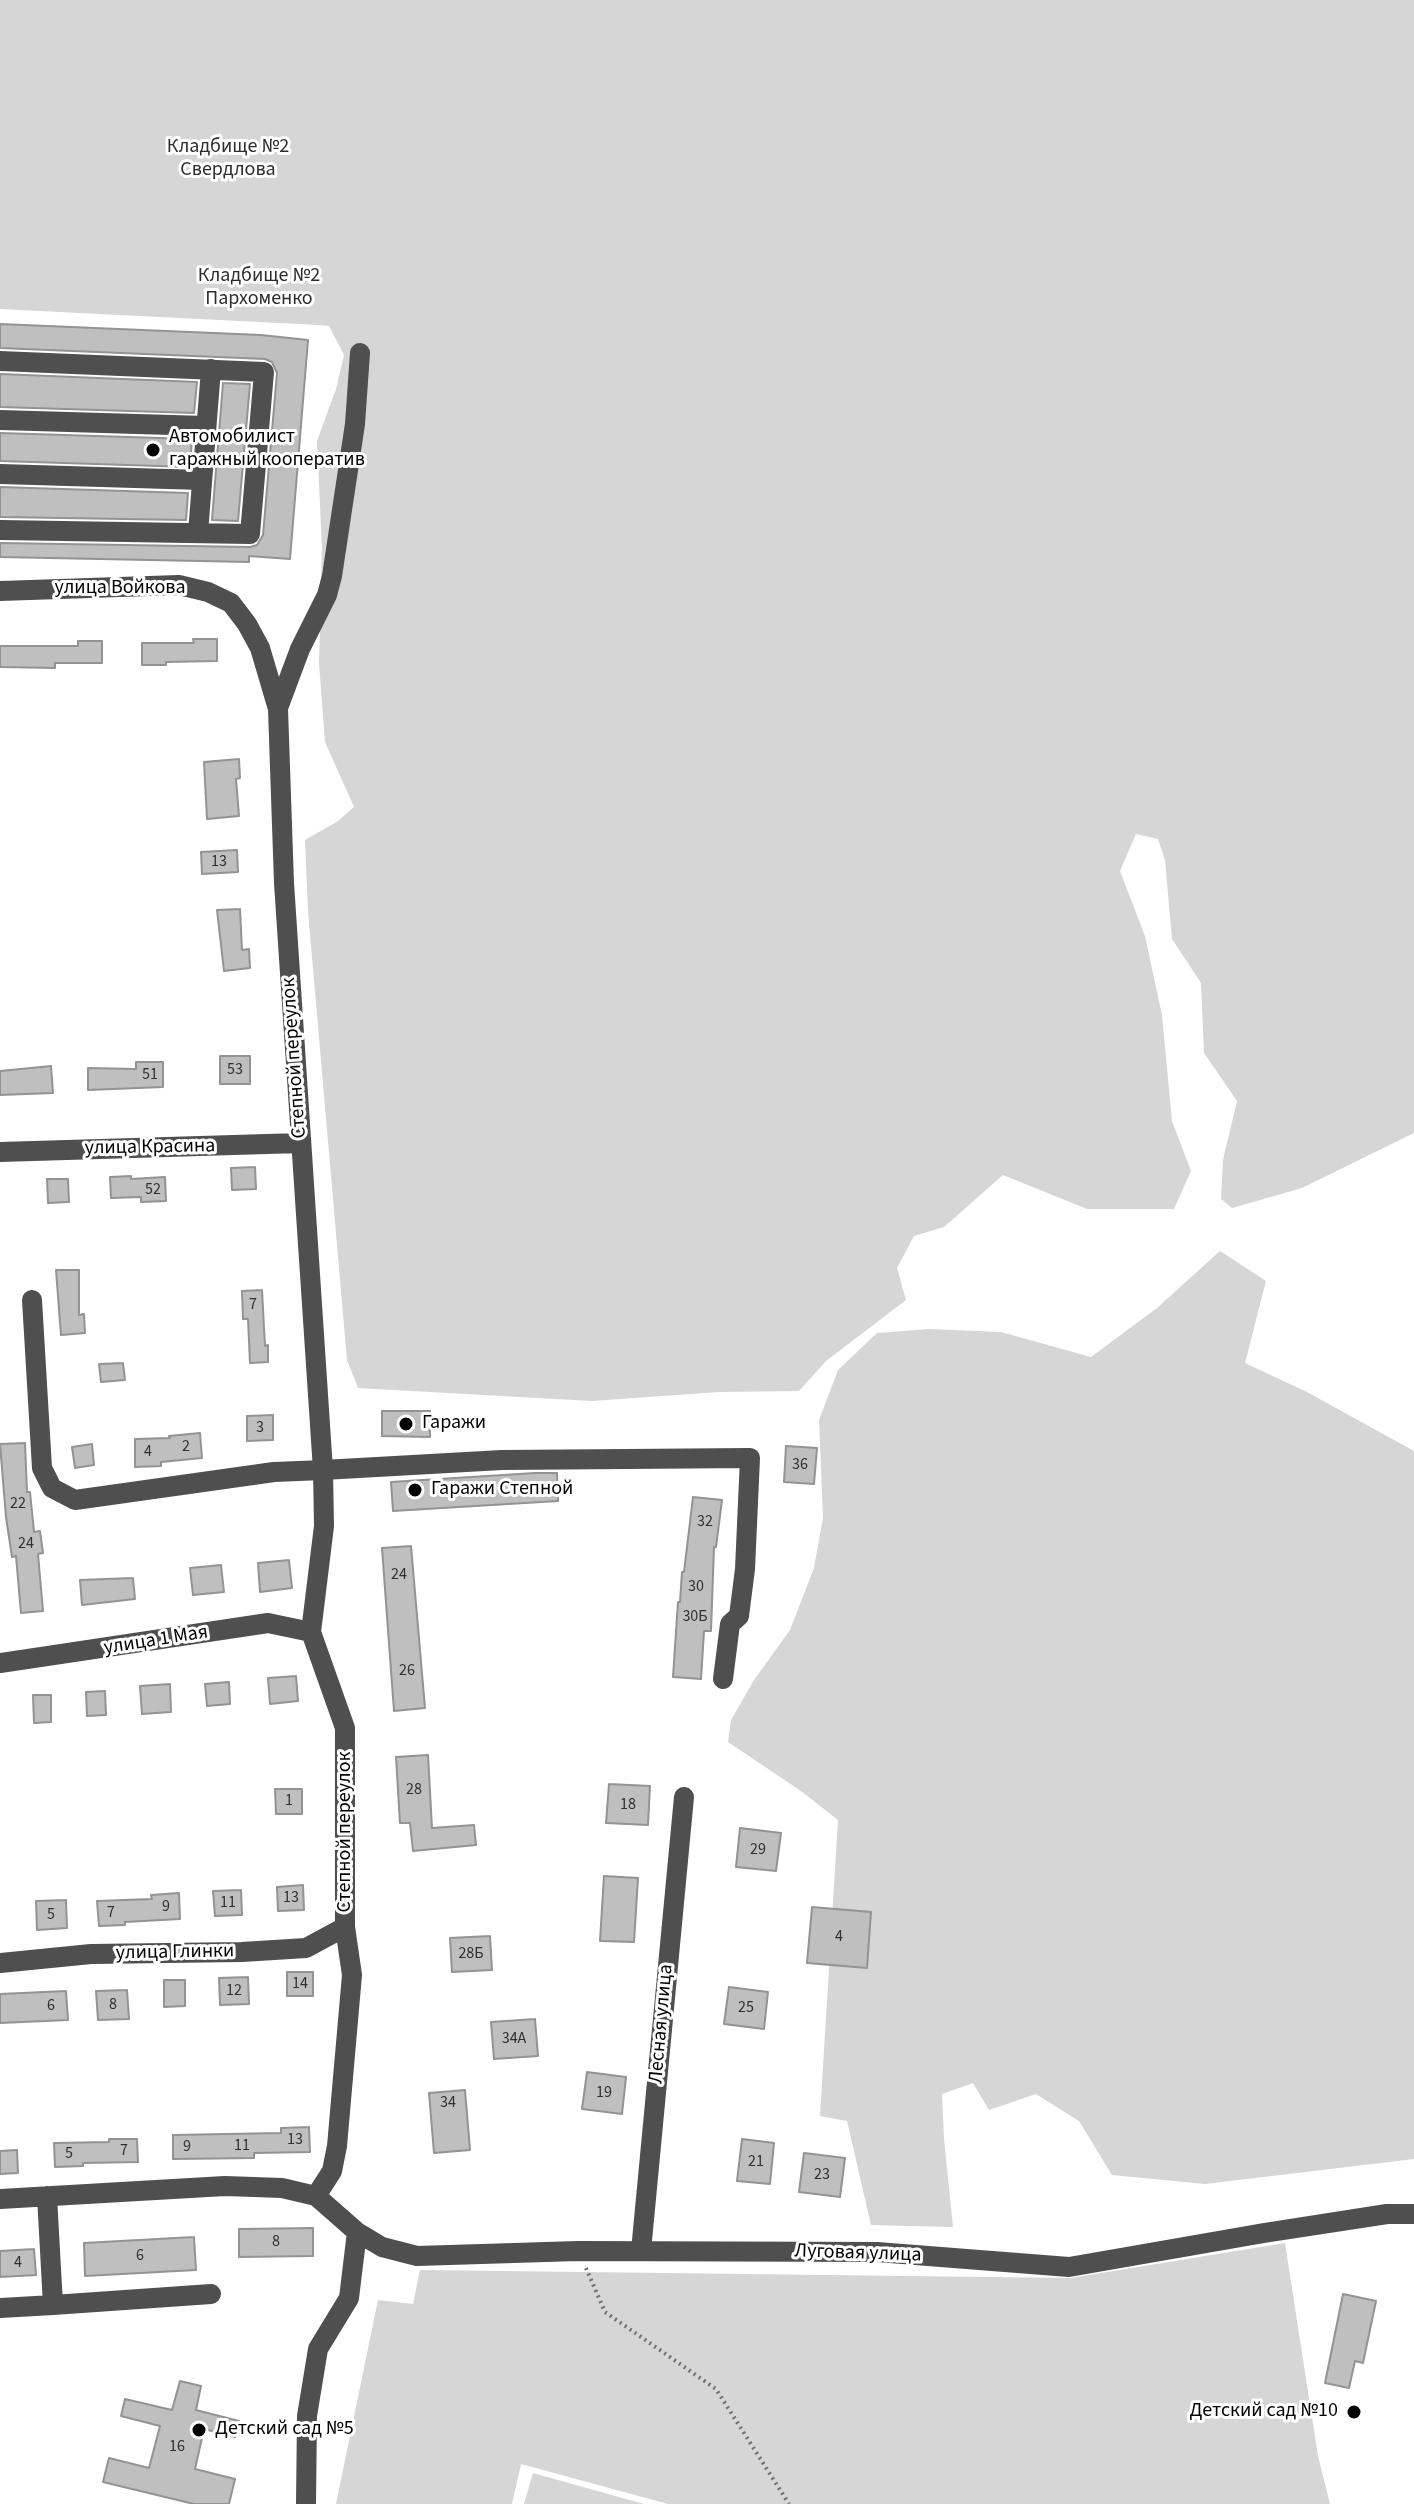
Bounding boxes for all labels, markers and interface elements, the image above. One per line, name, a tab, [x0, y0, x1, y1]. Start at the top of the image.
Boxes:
park label: Кладбище №2 Свердлова	[167, 136, 289, 183]
park label: Кладбище №2 Пархоменко	[198, 265, 320, 312]
place label: Автомобилист гаражный кооператив	[169, 426, 365, 473]
marker: Автомобилист гаражный кооператив	[144, 441, 162, 459]
street label: улица Войкова	[55, 577, 185, 601]
house number: 13	[211, 852, 227, 872]
street label: Степной переулок	[277, 977, 313, 1139]
house number: 53	[227, 1060, 243, 1080]
house number: 51	[142, 1065, 158, 1085]
street label: улица Красина	[84, 1135, 216, 1161]
house number: 52	[145, 1180, 161, 1200]
house number: 7	[249, 1295, 257, 1315]
place label: Гаражи	[422, 1412, 486, 1436]
marker: Гаражи	[397, 1415, 415, 1433]
house number: 3	[256, 1418, 264, 1438]
house number: 2	[182, 1437, 190, 1457]
house number: 4	[144, 1442, 152, 1462]
house number: 36	[792, 1455, 808, 1475]
place label: Гаражи Степной	[431, 1478, 573, 1502]
marker: Гаражи Степной	[406, 1481, 424, 1499]
house number: 22	[10, 1494, 26, 1514]
house number: 32	[697, 1512, 713, 1532]
house number: 24	[18, 1534, 34, 1554]
house number: 24	[391, 1565, 407, 1585]
house number: 30	[688, 1577, 704, 1597]
house number: 30Б	[682, 1607, 708, 1627]
street label: улица 1 Мая	[102, 1621, 210, 1661]
house number: 26	[399, 1661, 415, 1681]
street label: Степной переулок	[334, 1752, 358, 1912]
house number: 28	[406, 1780, 422, 1800]
house number: 1	[285, 1791, 293, 1811]
house number: 18	[620, 1795, 636, 1815]
house number: 29	[750, 1840, 766, 1860]
house number: 13	[283, 1888, 299, 1908]
house number: 11	[220, 1893, 236, 1913]
house number: 9	[162, 1897, 170, 1917]
house number: 7	[107, 1903, 115, 1923]
house number: 5	[47, 1905, 55, 1925]
house number: 4	[835, 1927, 843, 1947]
street label: улица Глинки	[116, 1940, 234, 1966]
house number: 28Б	[458, 1944, 484, 1964]
street label: Лесная улица	[645, 1963, 679, 2085]
house number: 14	[292, 1974, 308, 1994]
house number: 12	[226, 1981, 242, 2001]
house number: 8	[109, 1995, 117, 2015]
house number: 6	[47, 1996, 55, 2016]
house number: 25	[738, 1998, 754, 2018]
house number: 34А	[502, 2029, 526, 2049]
house number: 19	[596, 2083, 612, 2103]
house number: 34	[440, 2093, 456, 2113]
house number: 13	[287, 2130, 303, 2150]
house number: 11	[234, 2136, 250, 2156]
house number: 9	[183, 2137, 191, 2157]
house number: 7	[120, 2141, 128, 2161]
house number: 5	[65, 2144, 73, 2164]
house number: 21	[748, 2152, 764, 2172]
house number: 23	[814, 2165, 830, 2185]
house number: 8	[272, 2232, 280, 2252]
street label: Луговая улица	[794, 2240, 922, 2268]
house number: 6	[136, 2246, 144, 2266]
house number: 4	[14, 2253, 22, 2273]
place label: Детский сад №10	[1189, 2400, 1338, 2424]
marker: Детский сад №10	[1345, 2403, 1363, 2421]
place label: Детский сад №5	[215, 2418, 354, 2442]
marker: Детский сад №5	[190, 2421, 208, 2439]
house number: 16	[169, 2437, 185, 2457]

